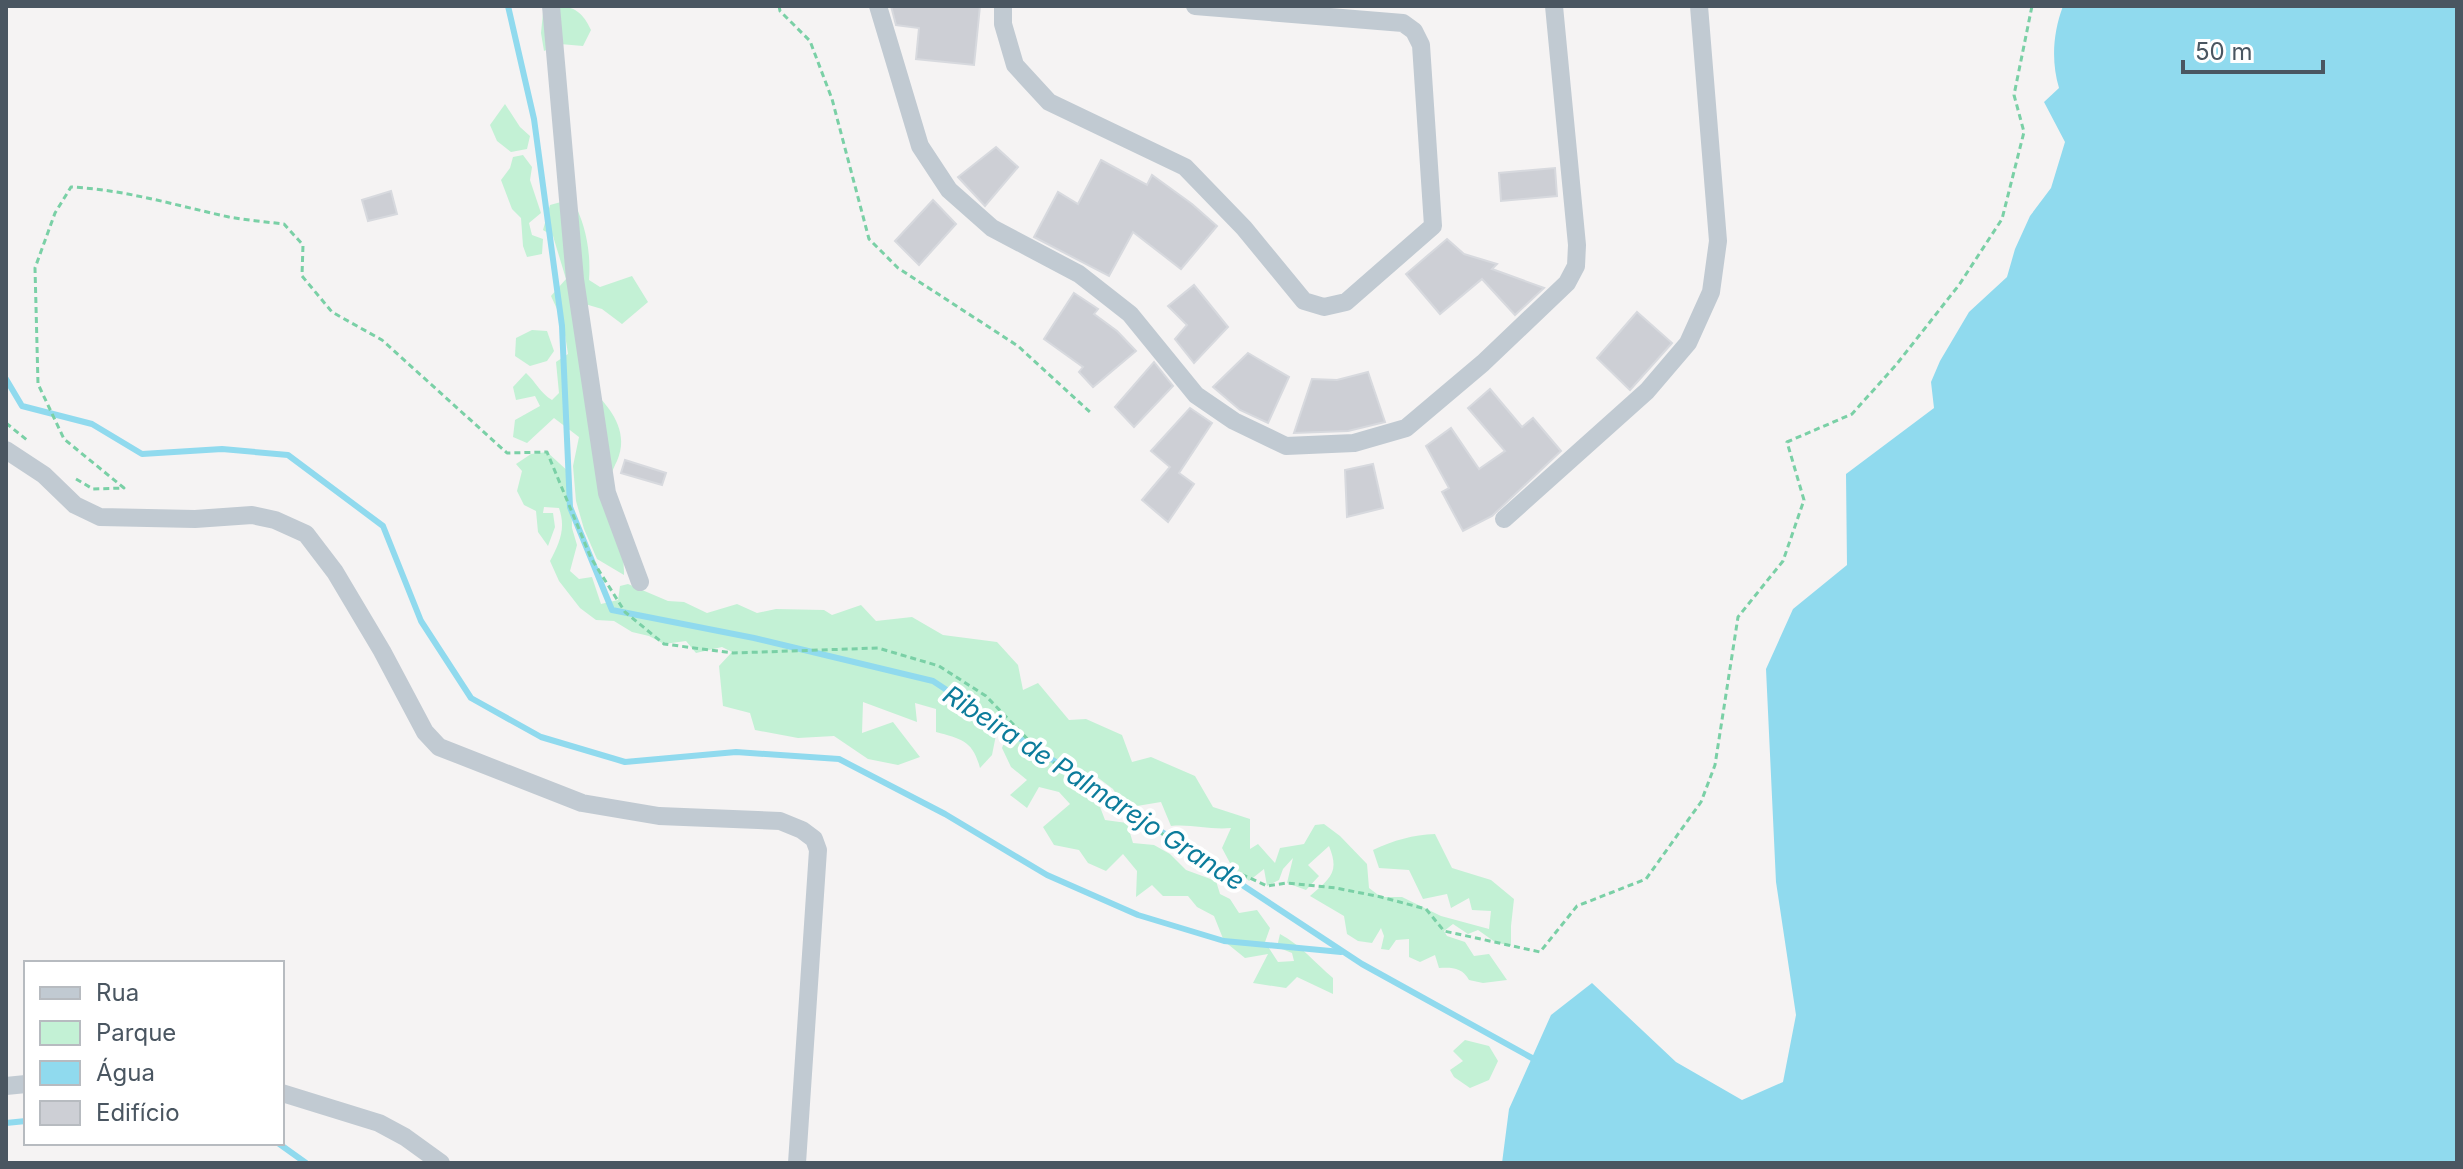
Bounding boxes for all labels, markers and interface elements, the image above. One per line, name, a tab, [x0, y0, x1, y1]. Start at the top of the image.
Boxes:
scale bar	[2183, 24, 2323, 74]
text: 50 m	[2195, 37, 2253, 66]
water label: Ribeira de Palmarejo Grande	[938, 678, 1251, 897]
legend	[24, 961, 284, 1145]
text: Rua	[96, 978, 139, 1007]
text: Parque	[96, 1018, 176, 1047]
text: Água	[96, 1057, 155, 1087]
text: Edifício	[96, 1098, 180, 1127]

